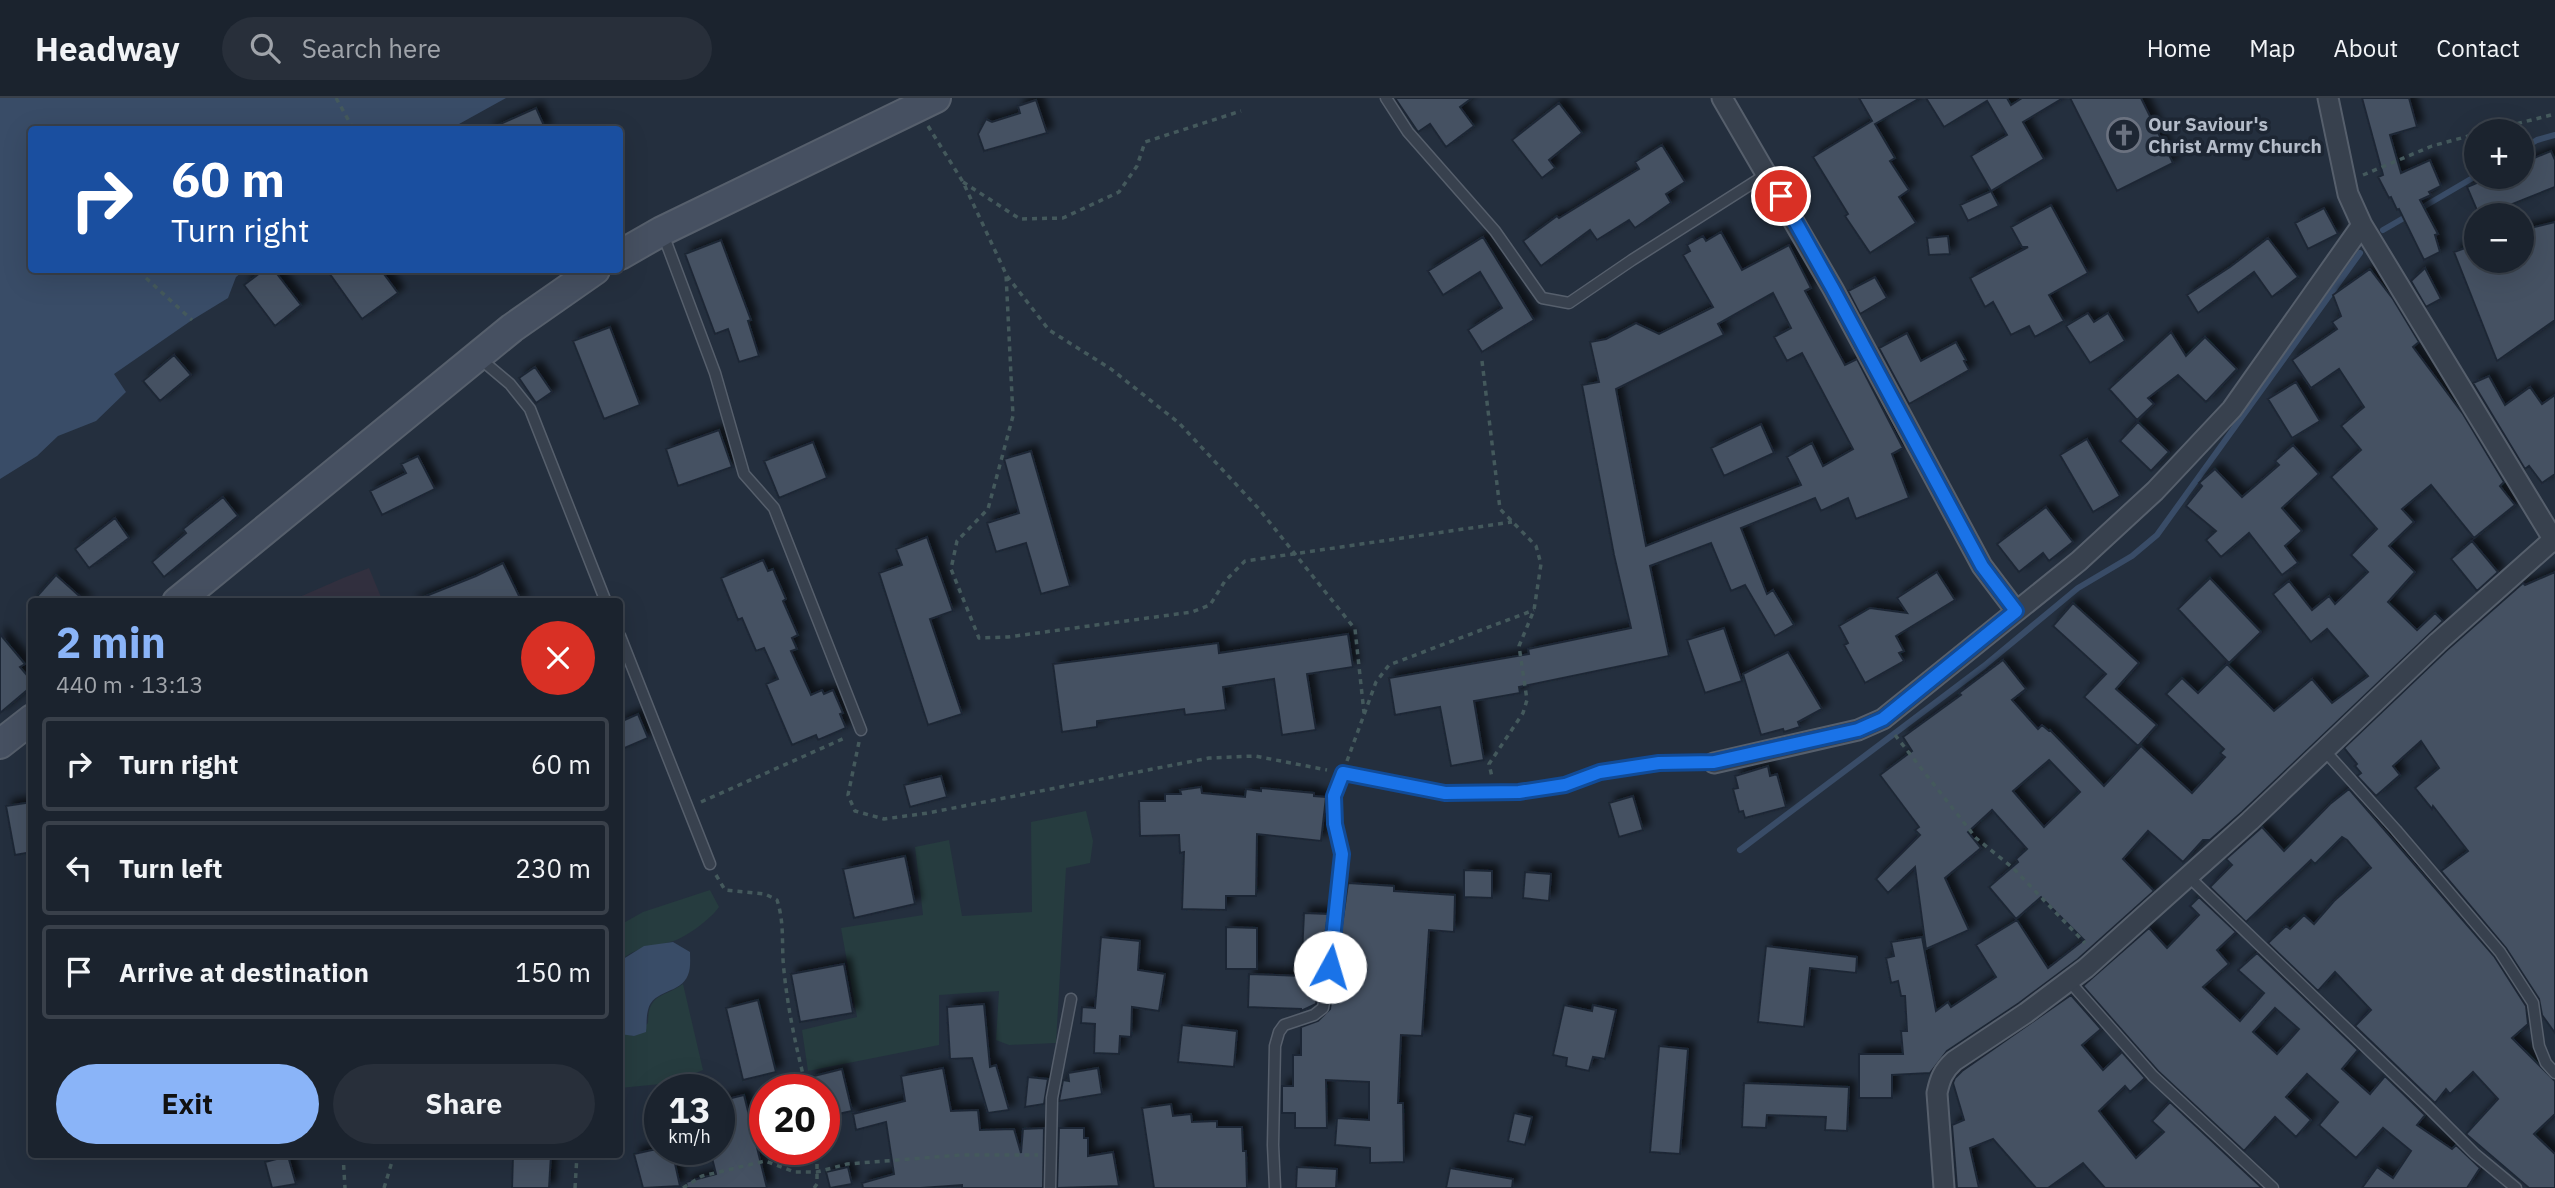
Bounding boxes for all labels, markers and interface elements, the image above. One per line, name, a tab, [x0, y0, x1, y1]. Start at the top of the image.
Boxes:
search box	[222, 17, 712, 80]
text: Headway	[35, 27, 180, 70]
icon: search	[246, 29, 284, 67]
text: Search here	[302, 31, 441, 65]
text: Home	[2147, 32, 2211, 64]
text: Map	[2249, 32, 2295, 64]
text: About	[2333, 32, 2398, 64]
text: Contact	[2436, 32, 2520, 64]
place label: Our Saviour's Christ Army Church	[2148, 112, 2322, 158]
church icon: Our Saviour's Christ Army Church	[2105, 116, 2143, 154]
map controls	[2464, 119, 2534, 273]
button: +	[2464, 119, 2534, 189]
text: 60 m	[171, 147, 285, 210]
icon: right	[56, 154, 147, 245]
pin	[1751, 166, 1811, 226]
icon: arrive	[1762, 177, 1800, 215]
button: −	[2464, 203, 2534, 273]
text: Turn right	[171, 209, 309, 251]
text: 2 min	[56, 615, 166, 670]
button: close	[521, 621, 595, 695]
text: 440 m · 13:13	[56, 669, 203, 699]
icon: right	[60, 745, 98, 783]
text: Turn right	[119, 747, 238, 781]
text: 60 m	[531, 747, 591, 781]
icon: left	[60, 849, 98, 887]
text: Turn left	[119, 851, 222, 885]
text: 230 m	[515, 851, 591, 885]
position arrow	[1293, 930, 1367, 1004]
icon: arrive	[60, 953, 98, 991]
text: Arrive at destination	[119, 955, 369, 989]
text: 150 m	[515, 955, 591, 989]
button: Exit	[56, 1064, 319, 1144]
button: Share	[333, 1064, 595, 1144]
speed limit sign: 20	[749, 1074, 840, 1165]
text: 13	[668, 1087, 711, 1133]
text: km/h	[668, 1125, 711, 1148]

